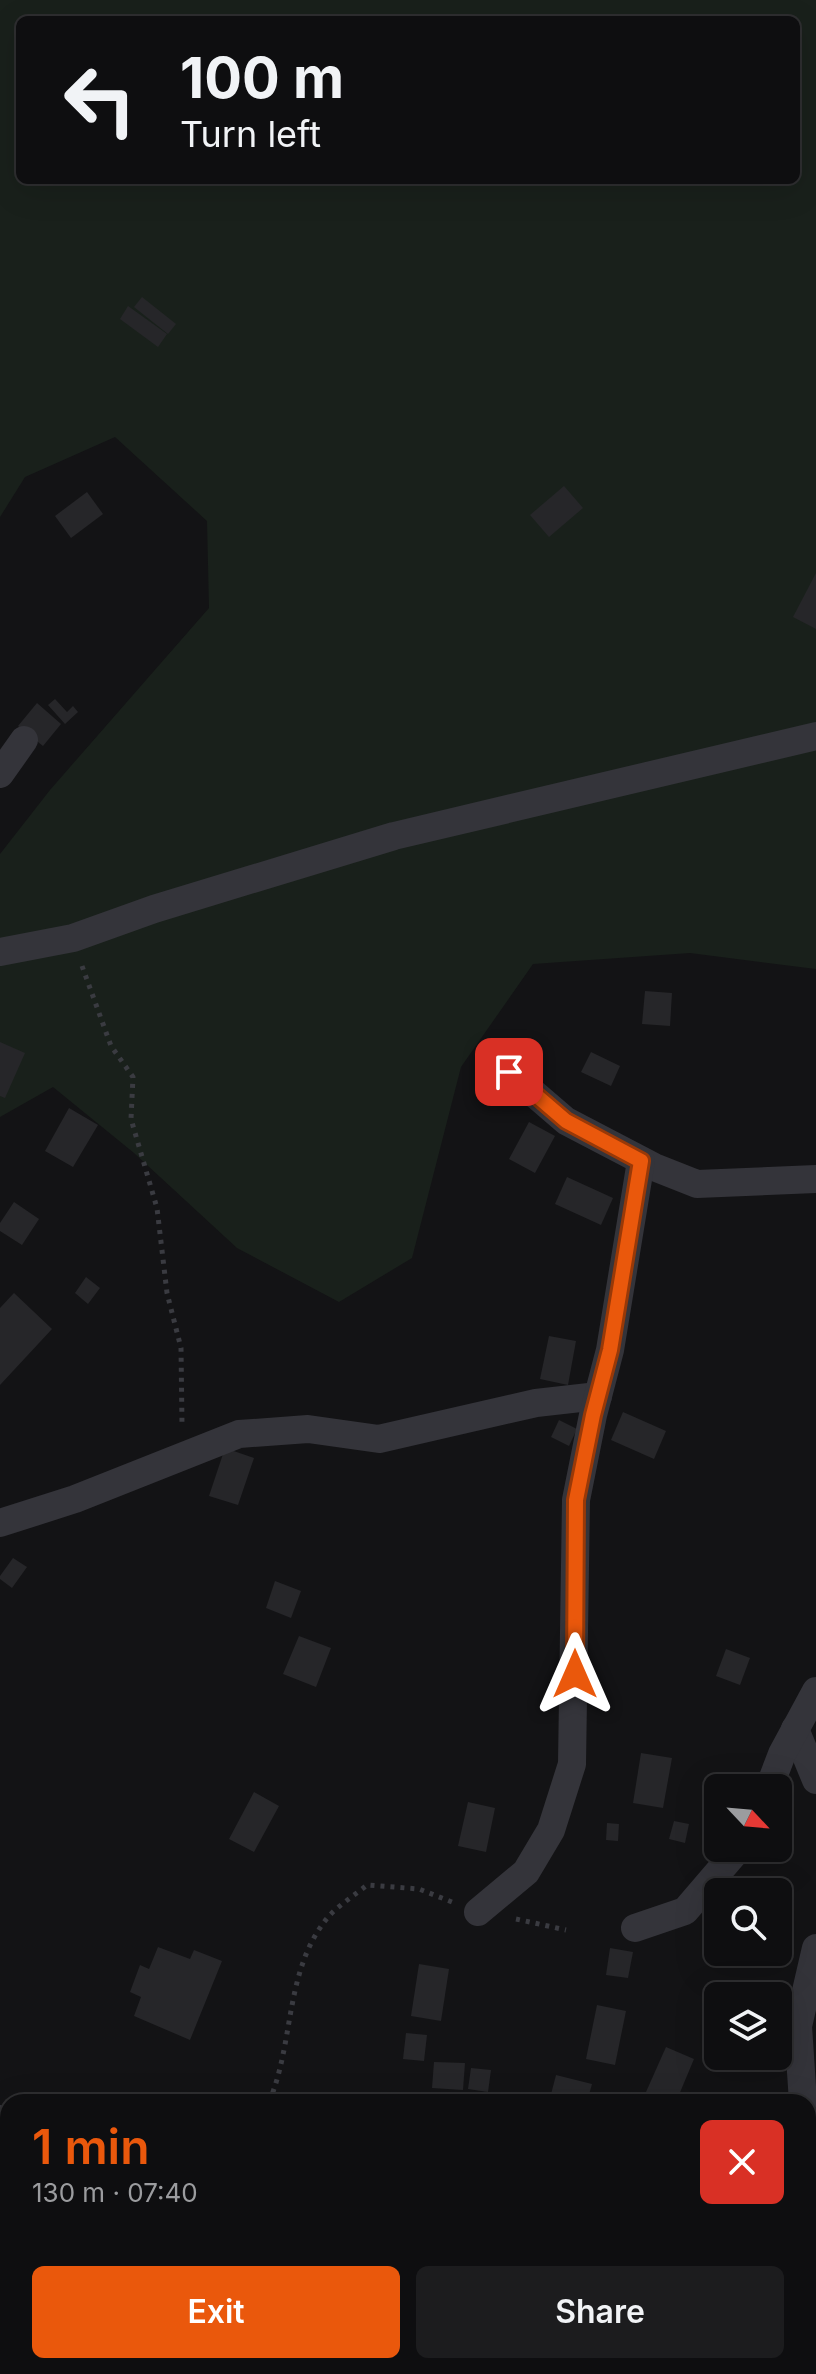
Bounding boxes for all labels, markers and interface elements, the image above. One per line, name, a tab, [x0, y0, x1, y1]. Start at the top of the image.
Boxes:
text: 100 m	[180, 44, 344, 112]
icon: left	[48, 48, 152, 152]
text: Turn left	[180, 112, 321, 156]
pin	[475, 1038, 543, 1106]
icon: arrive	[487, 1050, 531, 1094]
position arrow	[533, 1632, 617, 1716]
north arrow	[704, 1774, 792, 1862]
map controls	[704, 1774, 792, 2070]
button: search	[704, 1878, 792, 1966]
button: layers	[704, 1982, 792, 2070]
text: 1 min	[32, 2117, 150, 2176]
button: close	[700, 2120, 784, 2204]
text: 130 m · 07:40	[32, 2177, 198, 2208]
button: Exit	[32, 2266, 400, 2358]
button: Share	[416, 2266, 784, 2358]

